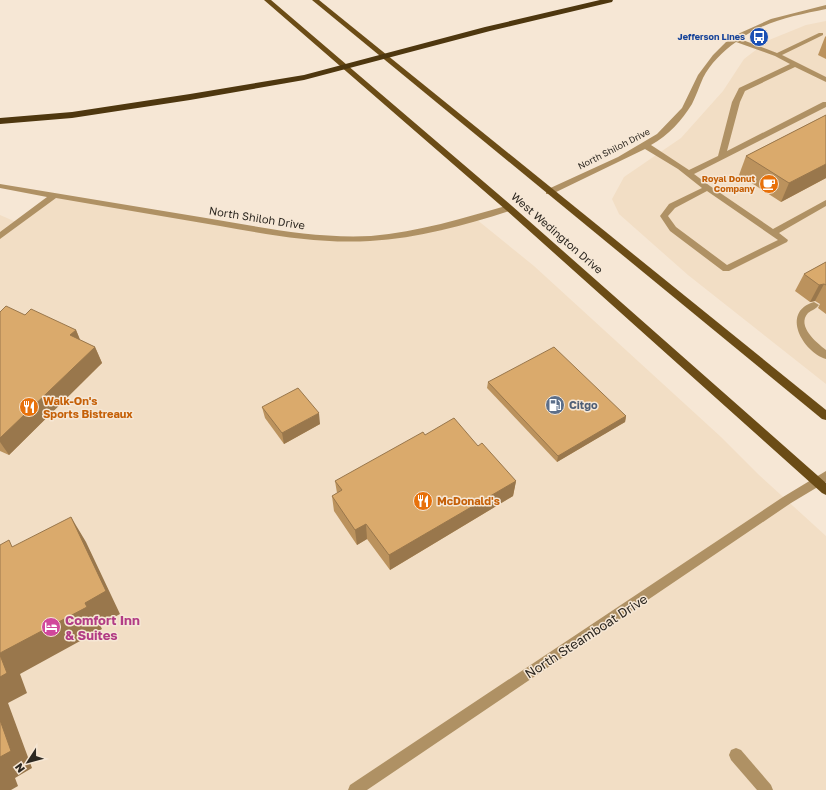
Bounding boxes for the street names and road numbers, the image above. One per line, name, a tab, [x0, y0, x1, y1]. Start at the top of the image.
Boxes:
street label: North Shiloh Drive	[576, 126, 652, 171]
street label: West Wedington Drive	[509, 189, 606, 276]
street label: North Shiloh Drive	[208, 204, 306, 232]
street label: North Steamboat Drive	[522, 590, 650, 682]

